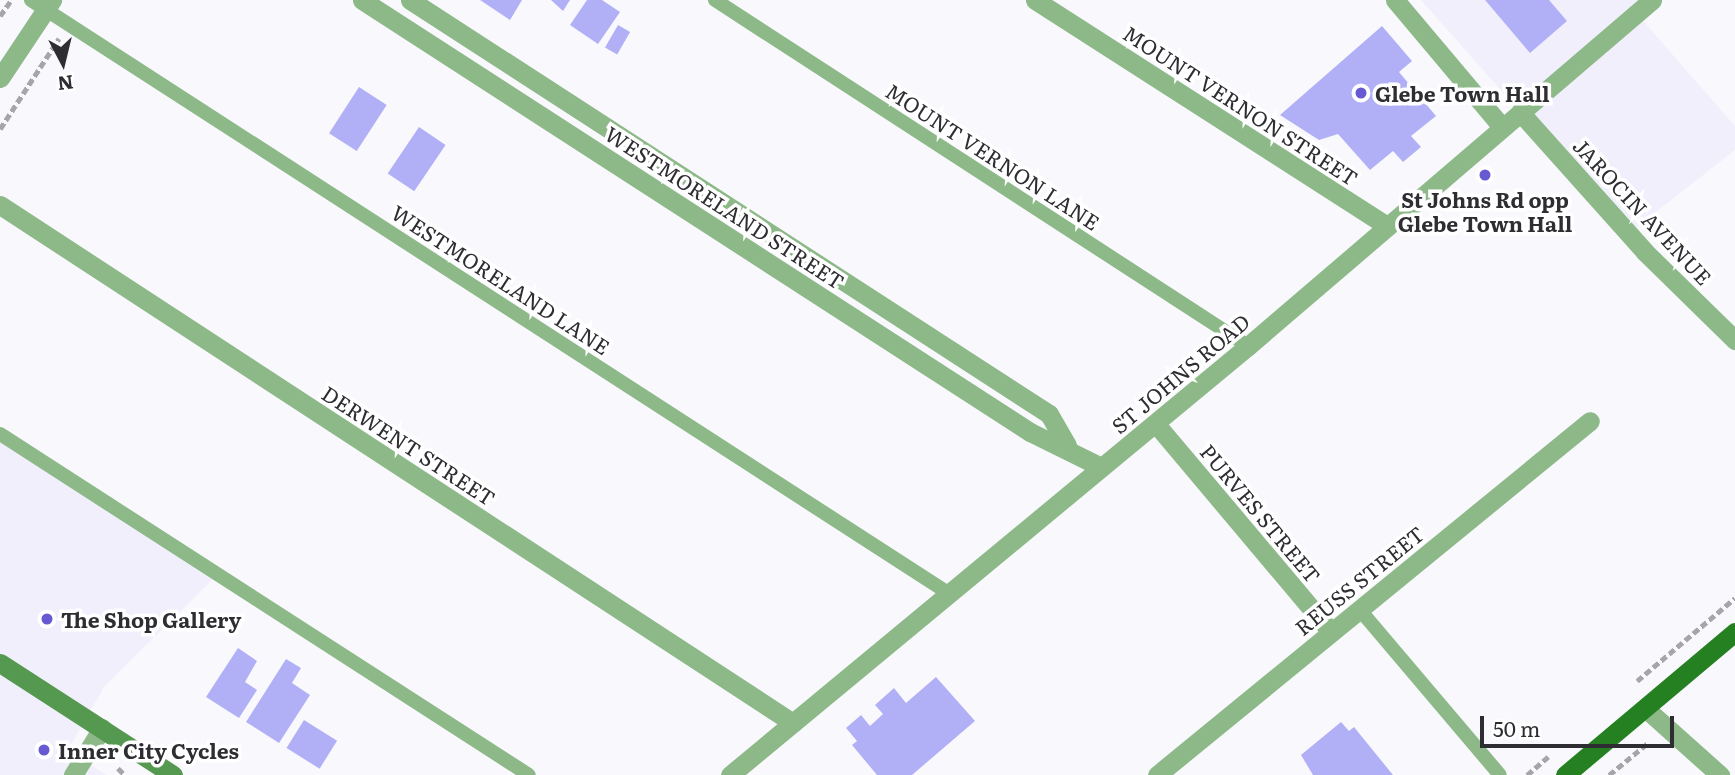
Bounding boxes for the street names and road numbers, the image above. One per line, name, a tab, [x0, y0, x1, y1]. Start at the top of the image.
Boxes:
street label: MOUNT VERNON STREET	[1119, 20, 1363, 190]
street label: MOUNT VERNON LANE	[881, 77, 1105, 235]
street label: WESTMORELAND STREET	[601, 120, 849, 294]
street label: JAROCIN AVENUE	[1569, 133, 1717, 289]
street label: WESTMORELAND LANE	[387, 199, 615, 359]
street label: ST JOHNS ROAD	[1106, 308, 1254, 438]
street label: DERWENT STREET	[318, 380, 500, 510]
street label: PURVES STREET	[1196, 439, 1326, 587]
street label: REUSS STREET	[1289, 520, 1429, 640]

